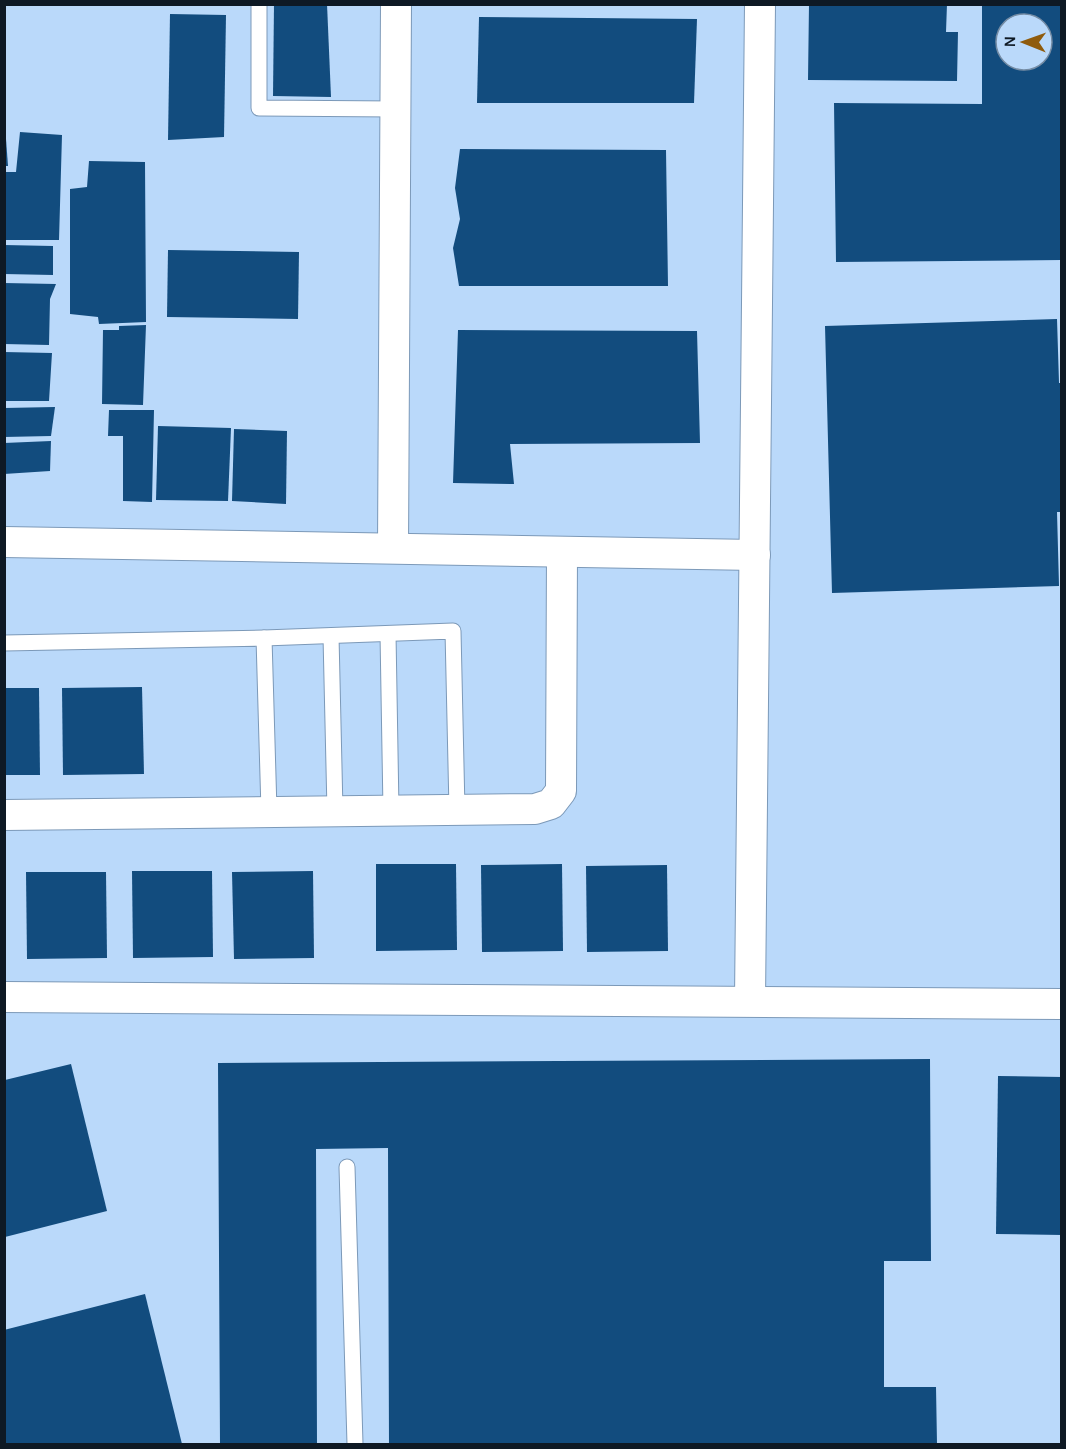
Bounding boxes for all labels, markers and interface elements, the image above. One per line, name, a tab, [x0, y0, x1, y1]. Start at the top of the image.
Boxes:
north arrow	[994, 12, 1054, 72]
text: N	[1000, 36, 1019, 48]

